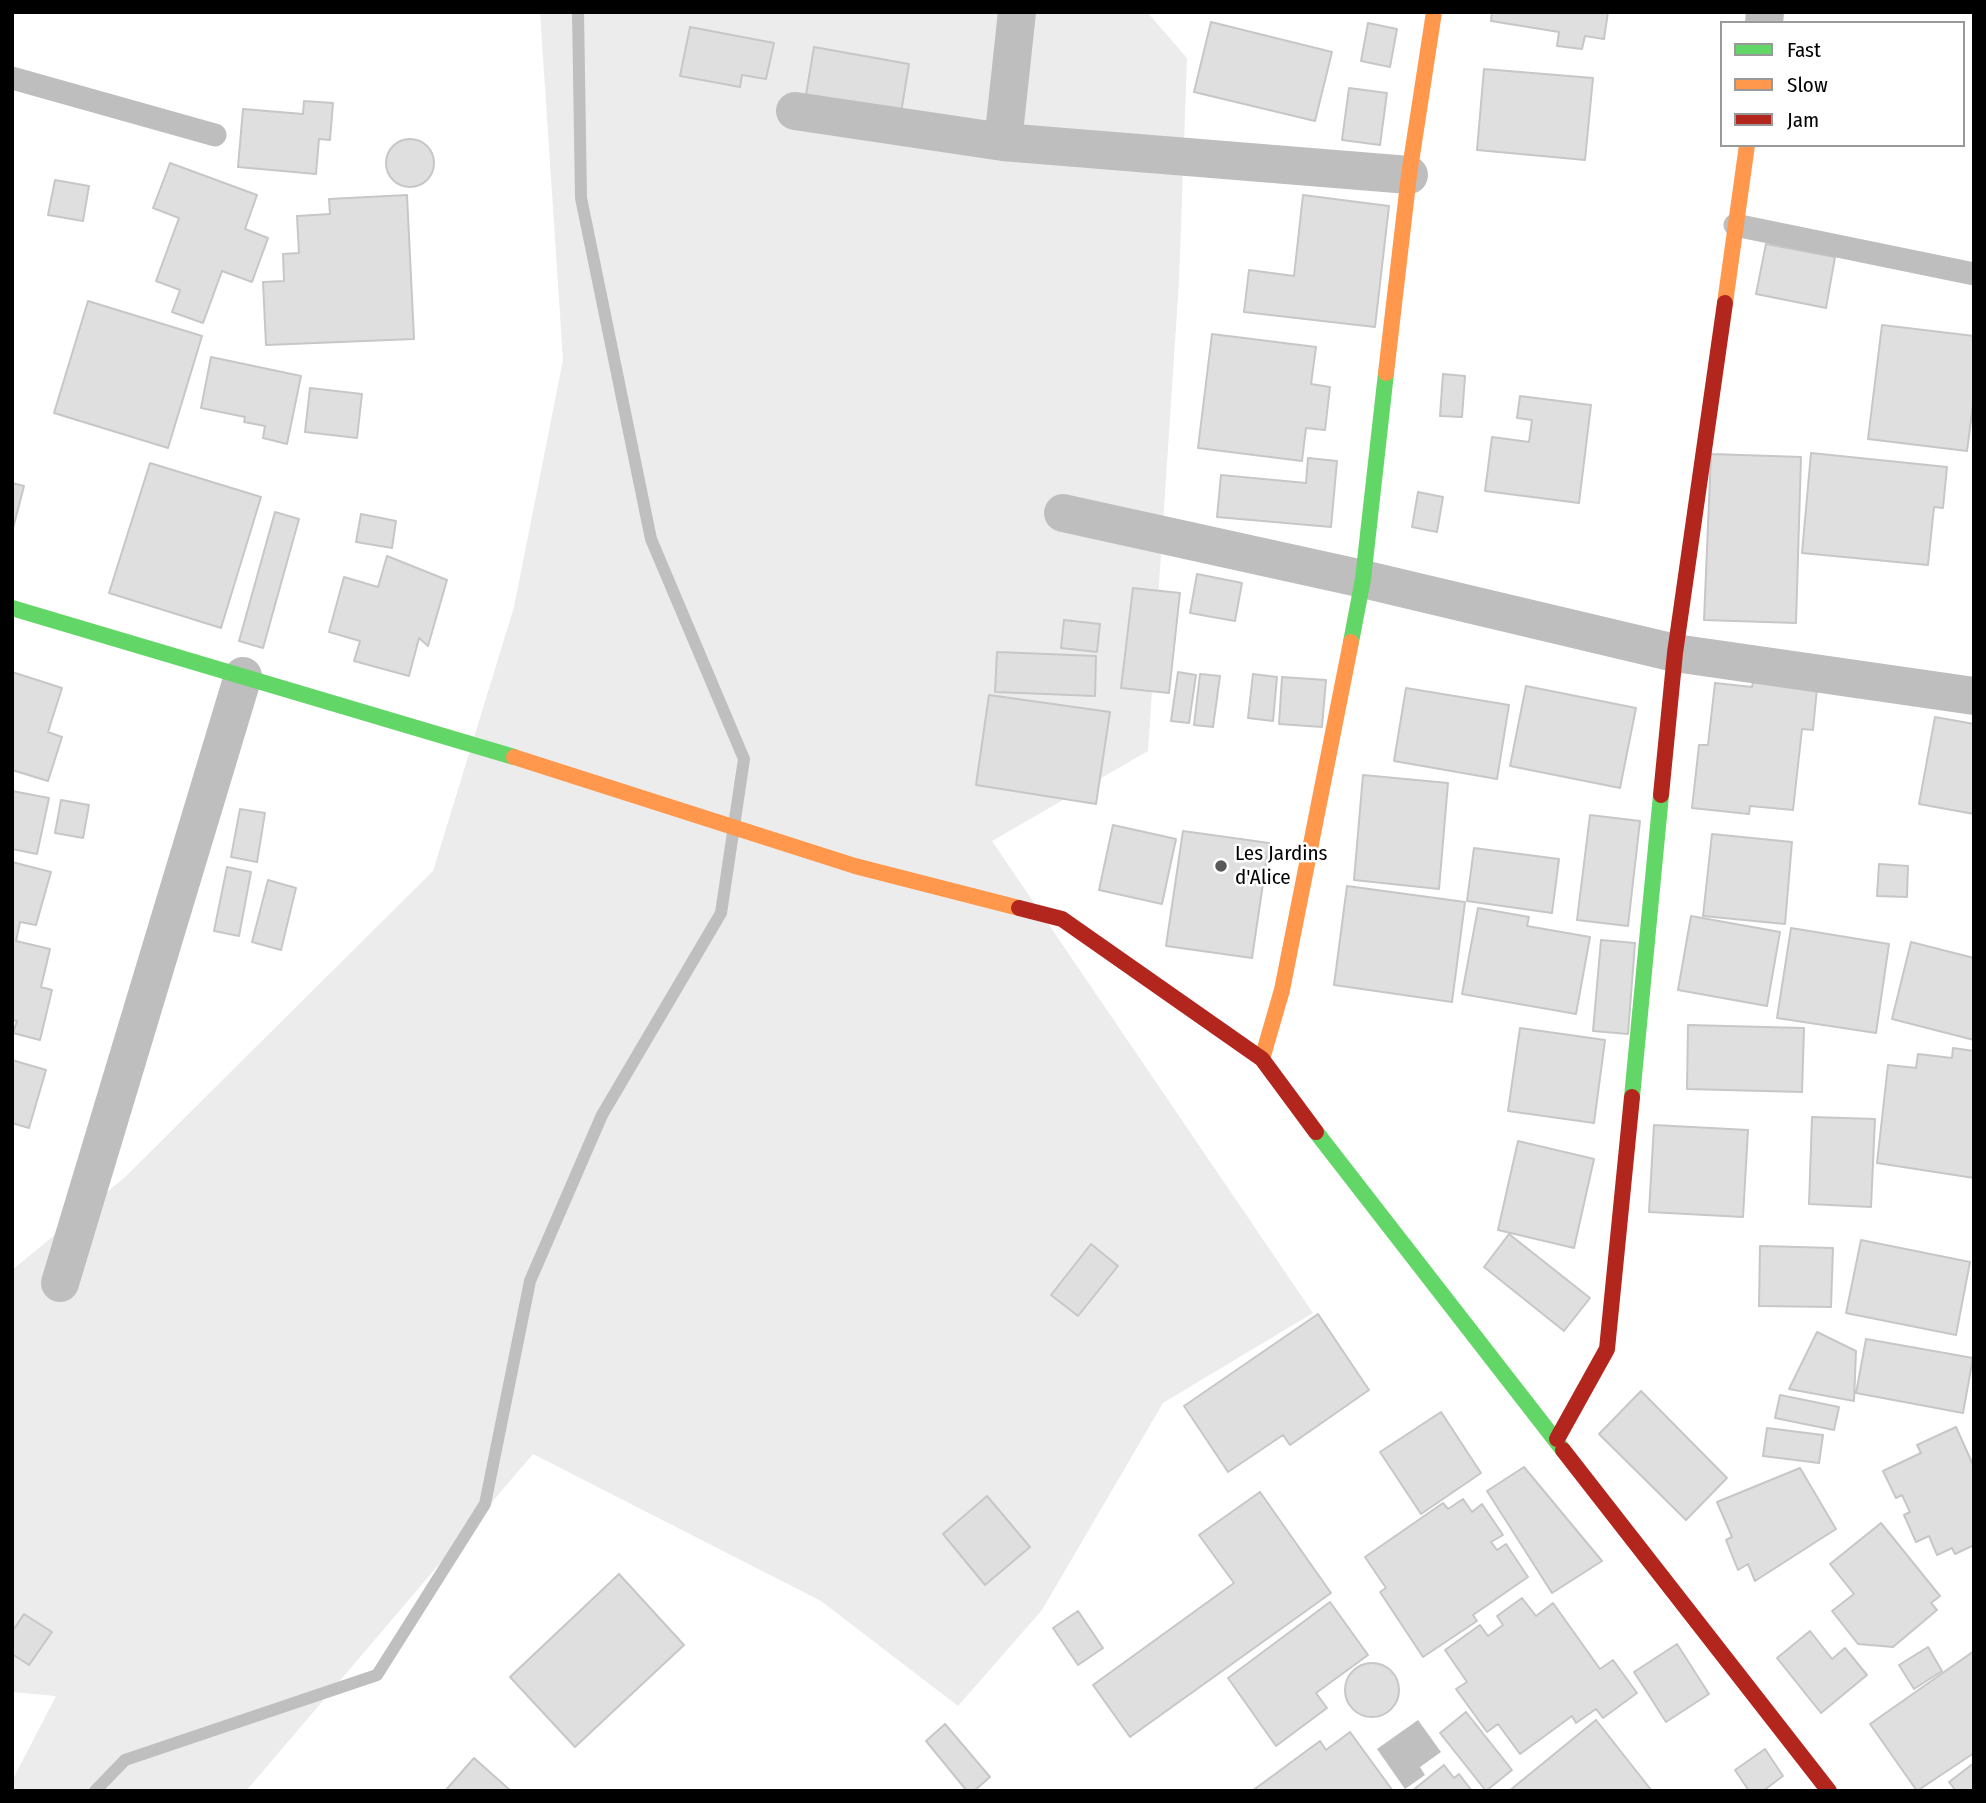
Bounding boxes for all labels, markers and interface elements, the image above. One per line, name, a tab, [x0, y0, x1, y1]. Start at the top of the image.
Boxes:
legend	[1720, 21, 1965, 147]
text: Fast	[1787, 37, 1821, 63]
text: Slow	[1787, 72, 1828, 98]
text: Jam	[1787, 107, 1819, 133]
place label: Les Jardins d'Alice	[1235, 841, 1327, 891]
marker: Les Jardins d'Alice	[1213, 858, 1229, 874]

